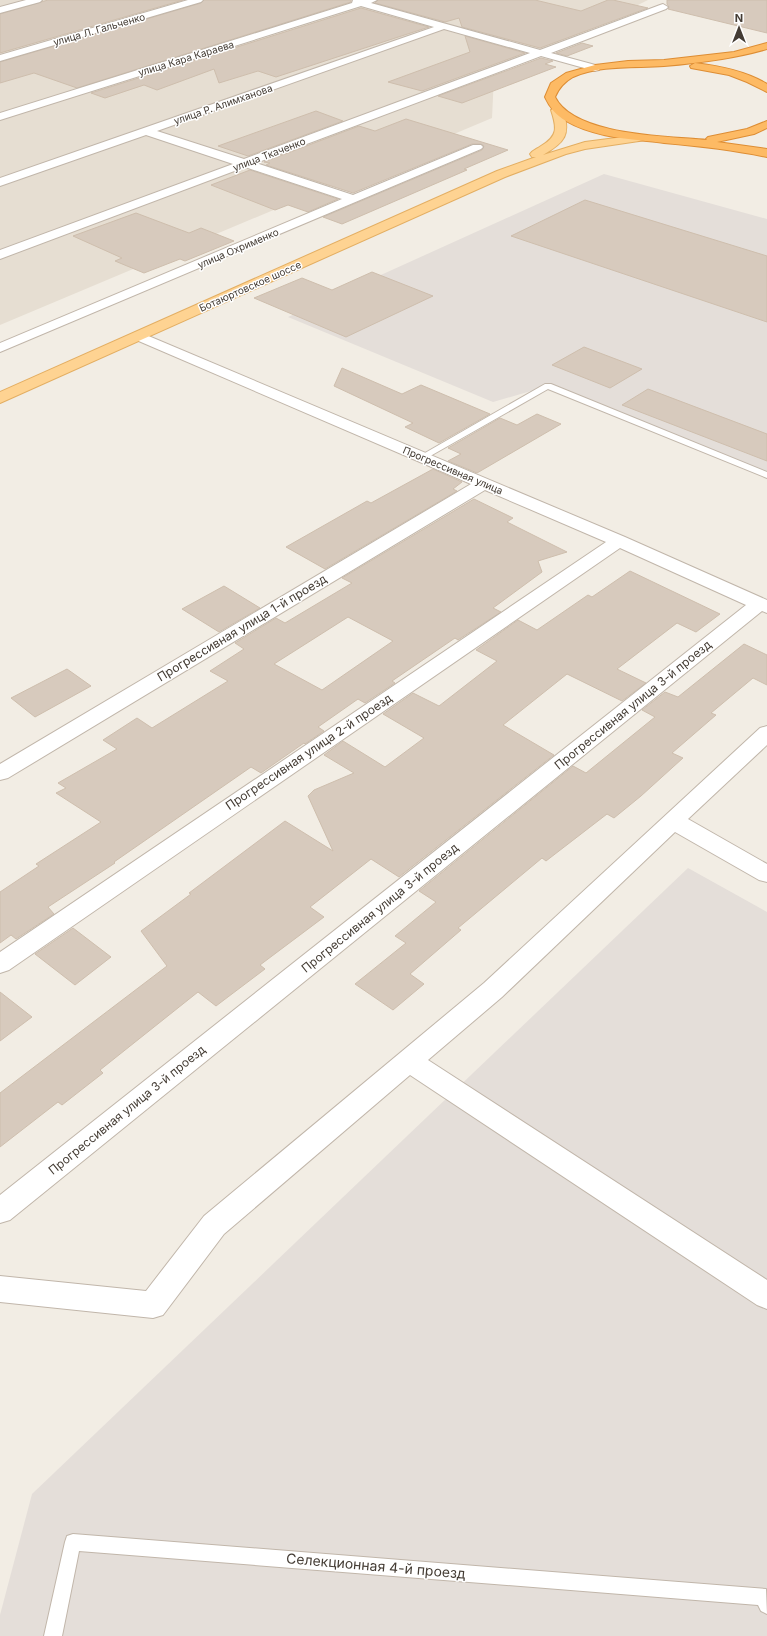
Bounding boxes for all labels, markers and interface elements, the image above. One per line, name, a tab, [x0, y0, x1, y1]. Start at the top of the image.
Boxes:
north arrow	[719, 8, 759, 48]
street label: улица Л. Гальченко	[52, 10, 146, 48]
text: N	[735, 11, 743, 25]
street label: улица Кара Караева	[137, 38, 235, 78]
street label: улица Р. Алимханова	[172, 81, 274, 127]
street label: улица Ткаченко	[231, 135, 307, 173]
street label: улица Охрименко	[196, 225, 280, 271]
street label: Ботаюртовское шоссе	[197, 258, 303, 314]
street label: Прогрессивная улица	[401, 444, 505, 496]
street label: Прогрессивная улица 1-й проезд	[154, 571, 330, 684]
street label: Прогрессивная улица 3-й проезд	[551, 636, 715, 773]
street label: Прогрессивная улица 2-й проезд	[223, 690, 395, 813]
street label: Прогрессивная улица 3-й проезд	[298, 839, 462, 976]
street label: Прогрессивная улица 3-й проезд	[45, 1041, 209, 1178]
street label: Селекционная 4-й проезд	[286, 1549, 467, 1582]

